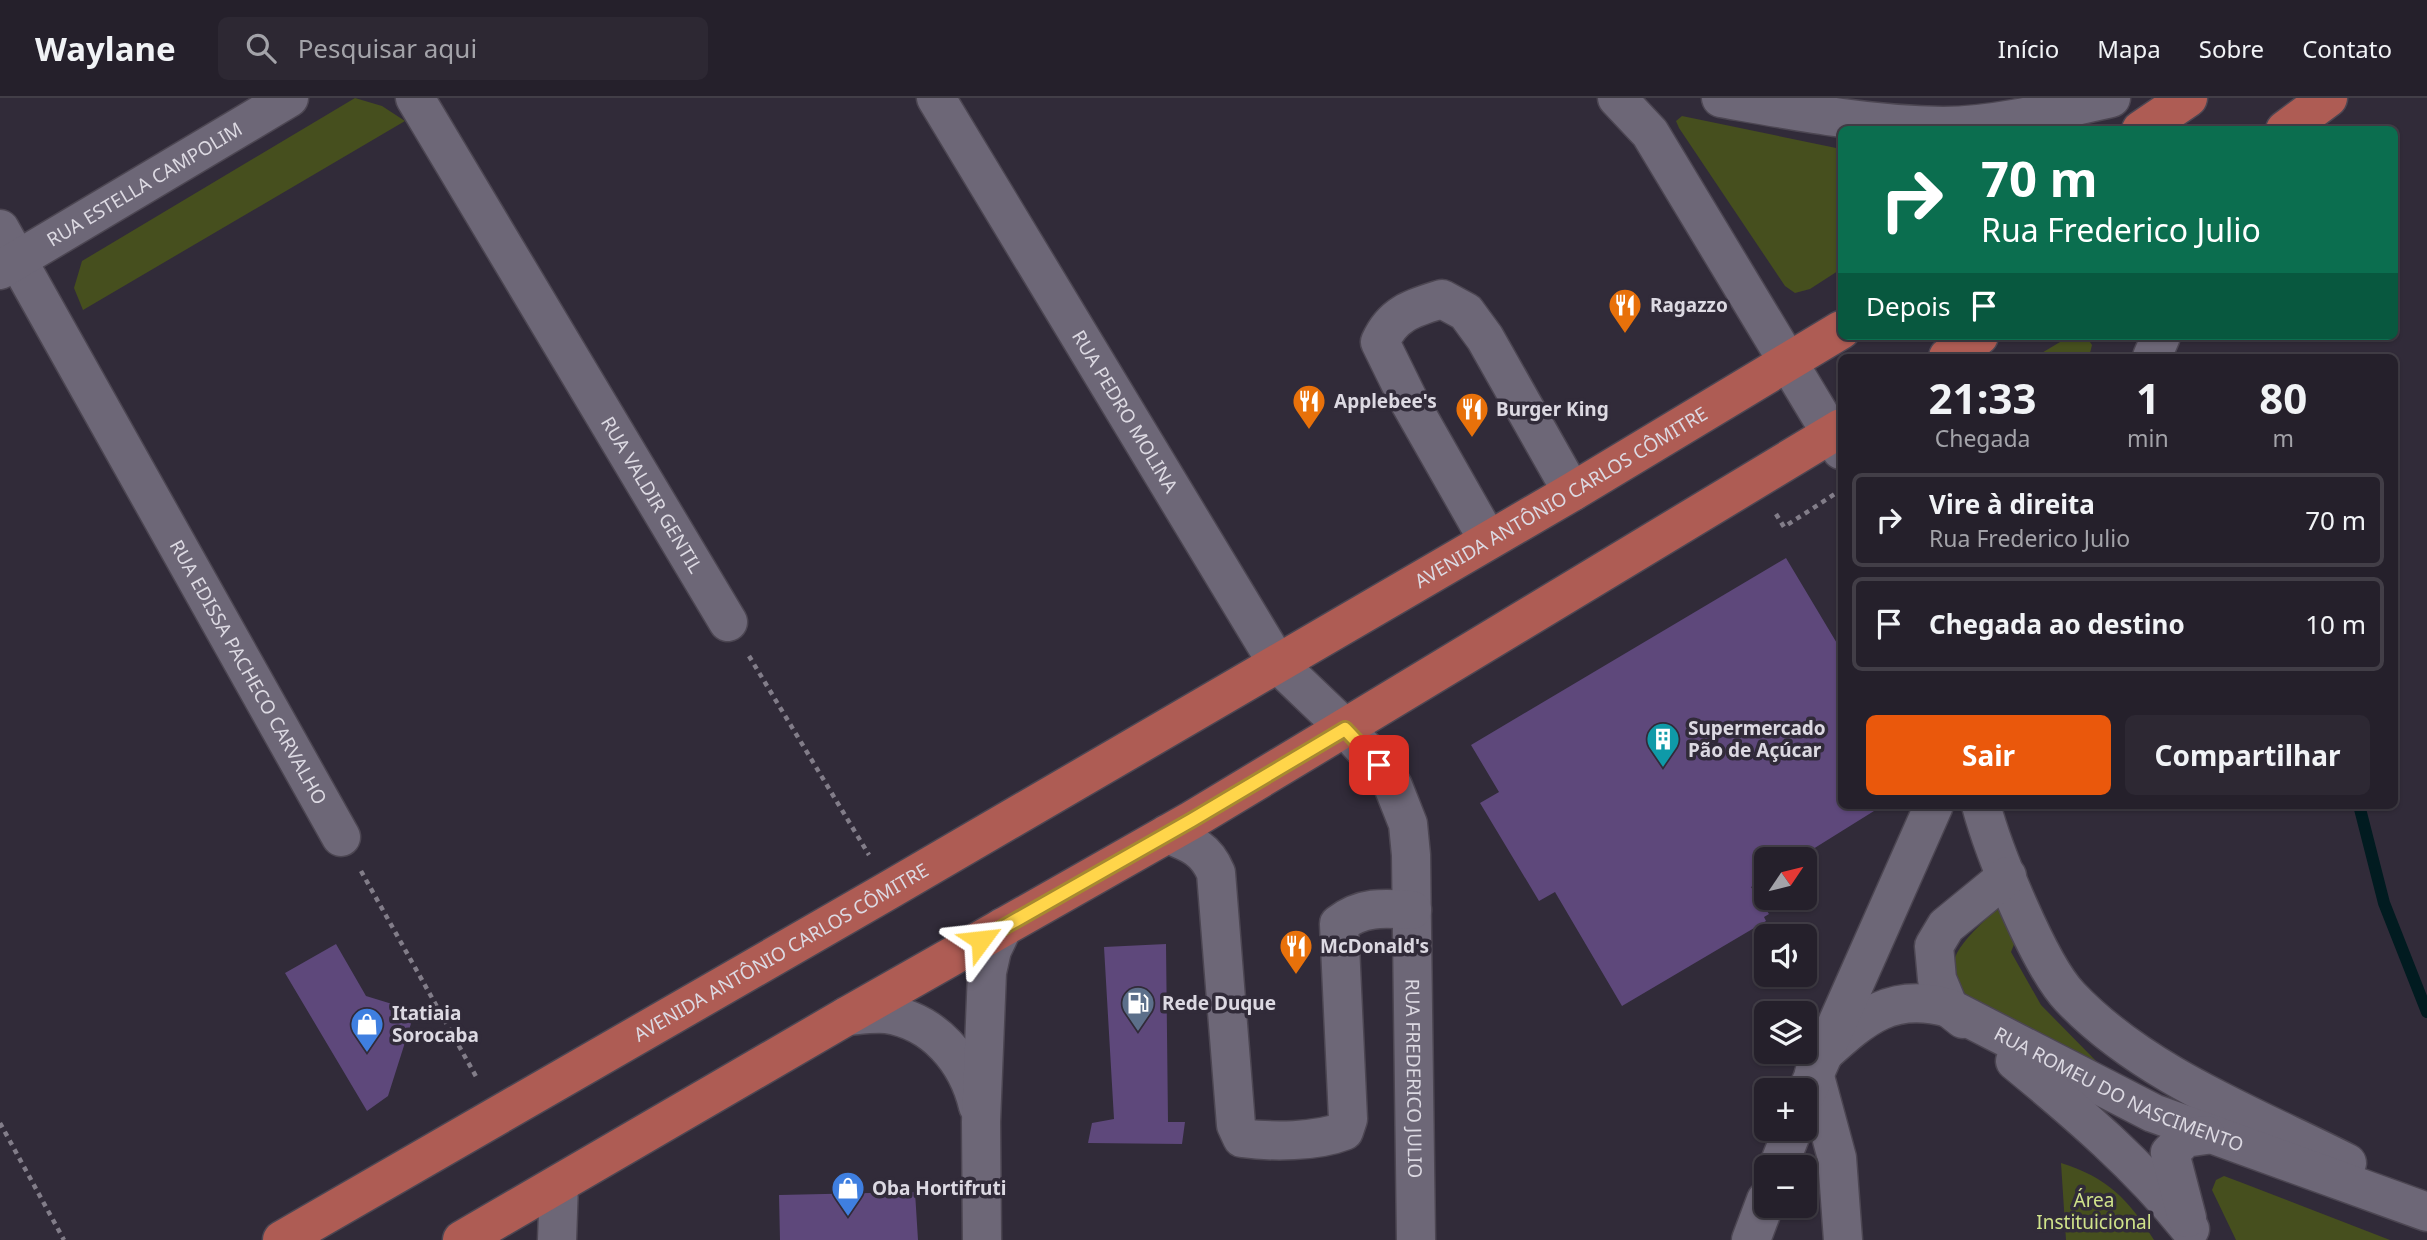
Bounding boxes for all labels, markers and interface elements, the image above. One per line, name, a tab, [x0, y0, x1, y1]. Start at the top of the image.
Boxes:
search box	[218, 17, 708, 80]
text: Waylane	[35, 26, 176, 71]
icon: search	[242, 29, 280, 67]
text: Pesquisar aqui	[298, 30, 477, 66]
text: Início	[1998, 32, 2059, 65]
text: Mapa	[2097, 32, 2161, 65]
text: Sobre	[2199, 32, 2264, 65]
text: Contato	[2302, 32, 2392, 65]
street label: RUA ESTELLA CAMPOLIM	[42, 116, 247, 252]
text: 70 m	[1981, 145, 2098, 211]
icon: right	[1866, 154, 1957, 245]
text: Rua Frederico Julio	[1981, 208, 2261, 251]
restaurant icon: Ragazzo	[1606, 286, 1644, 335]
icon: arrive	[1965, 287, 2003, 325]
text: Depois	[1866, 288, 1951, 324]
place label: Ragazzo	[1650, 292, 1728, 318]
street label: RUA PEDRO MOLINA	[1066, 325, 1185, 498]
text: 21:33	[1929, 369, 2037, 426]
text: 1	[2136, 369, 2160, 426]
text: 80	[2259, 369, 2307, 426]
restaurant icon: Applebee's	[1290, 382, 1328, 431]
place label: Applebee's	[1334, 388, 1437, 414]
restaurant icon: Burger King	[1453, 390, 1491, 439]
place label: Burger King	[1496, 396, 1609, 422]
street label: AVENIDA ANTÔNIO CARLOS CÔMITRE	[1410, 400, 1712, 594]
street label: RUA VALDIR GENTIL	[595, 411, 709, 578]
text: Chegada	[1935, 422, 2030, 454]
text: min	[2127, 422, 2169, 454]
text: m	[2273, 422, 2294, 454]
text: Vire à direita	[1929, 486, 2095, 522]
icon: right	[1870, 501, 1908, 539]
text: 70 m	[2305, 502, 2366, 538]
text: Rua Frederico Julio	[1929, 522, 2130, 554]
street label: RUA EDISSA PACHECO CARVALHO	[164, 535, 333, 809]
icon: arrive	[1870, 605, 1908, 643]
text: Chegada ao destino	[1929, 606, 2185, 642]
text: 10 m	[2305, 606, 2366, 642]
place label: Supermercado Pão de Açúcar	[1688, 715, 1826, 763]
button: Sair	[1866, 715, 2111, 795]
button: Compartilhar	[2125, 715, 2370, 795]
building icon: Supermercado Pão de Açúcar	[1644, 720, 1682, 769]
pin	[1349, 735, 1409, 795]
icon: arrive	[1360, 746, 1398, 784]
north arrow	[1754, 847, 1816, 910]
map controls	[1754, 847, 1817, 1218]
street label: AVENIDA ANTÔNIO CARLOS CÔMITRE	[629, 857, 933, 1048]
position arrow	[944, 903, 1018, 977]
button: sound	[1754, 924, 1817, 987]
restaurant icon: McDonald's	[1277, 927, 1315, 976]
place label: McDonald's	[1320, 933, 1429, 959]
street label: RUA FREDERICO JULIO	[1400, 979, 1428, 1178]
fuel station icon: Rede Duque	[1119, 984, 1157, 1033]
place label: Rede Duque	[1162, 990, 1276, 1016]
place label: Itatiaia Sorocaba	[392, 1000, 479, 1048]
button: layers	[1754, 1001, 1817, 1064]
shop icon: Itatiaia Sorocaba	[348, 1005, 386, 1054]
street label: RUA ROMEU DO NASCIMENTO	[1990, 1020, 2247, 1158]
button: +	[1754, 1078, 1817, 1141]
button: −	[1754, 1155, 1817, 1218]
shop icon: Oba Hortifruti	[829, 1169, 867, 1218]
place label: Oba Hortifruti	[872, 1175, 1006, 1201]
park label: Área Instituicional	[2036, 1187, 2152, 1235]

